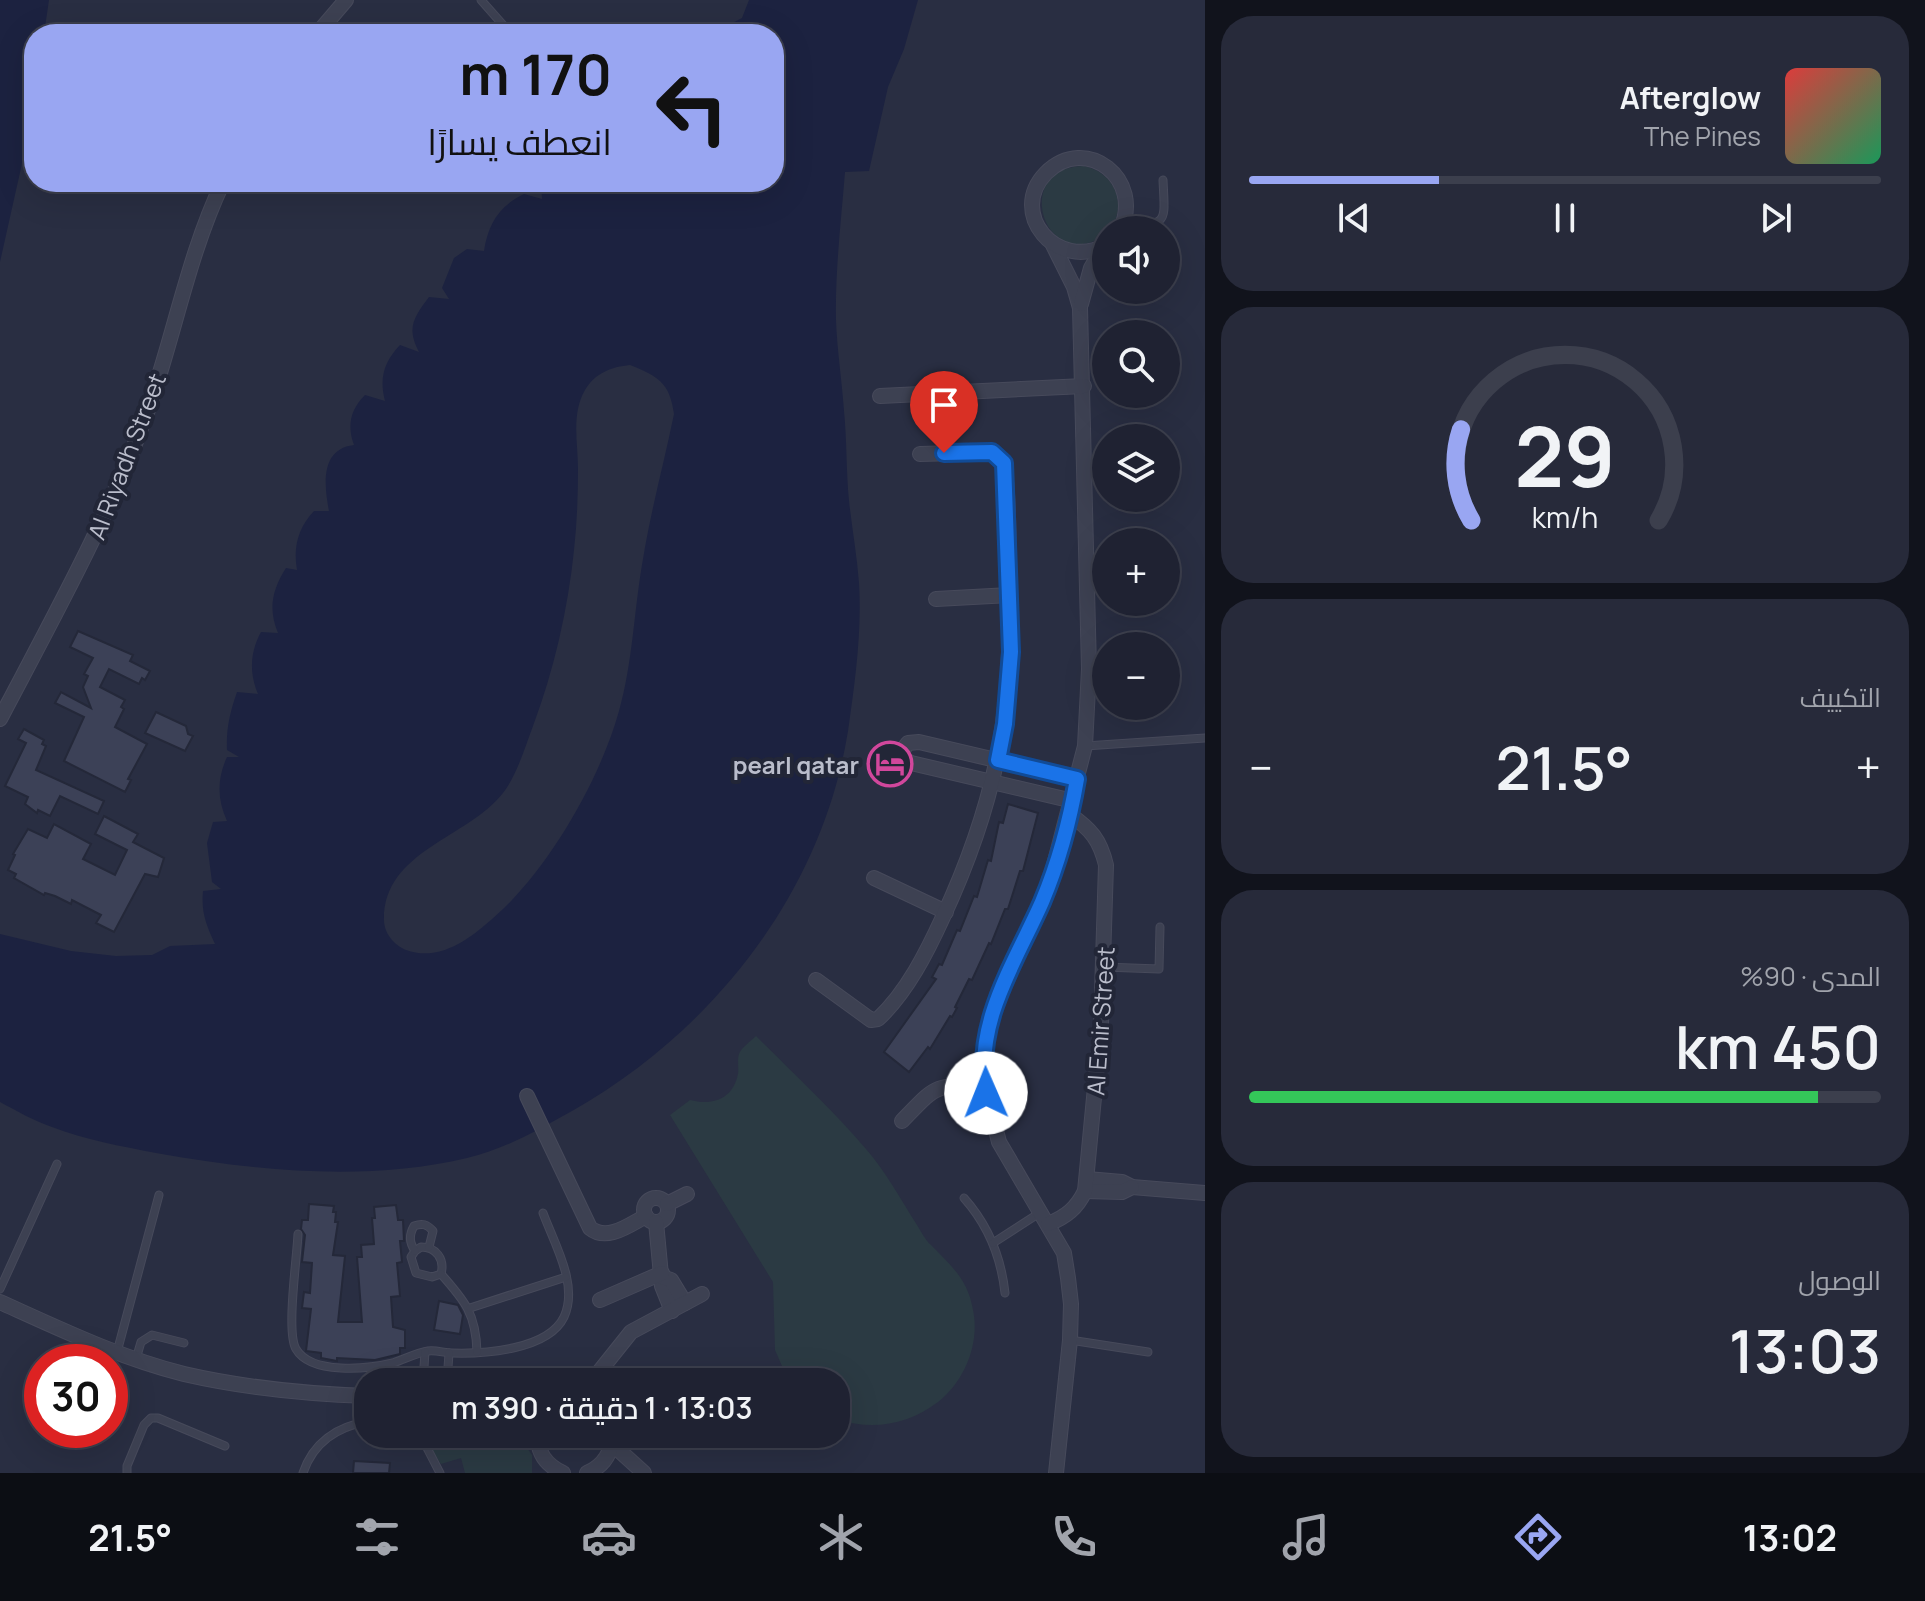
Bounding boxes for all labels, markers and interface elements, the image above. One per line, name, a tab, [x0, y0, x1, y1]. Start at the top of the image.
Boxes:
text: 170 m	[459, 35, 612, 112]
icon: left	[640, 56, 744, 160]
text: Afterglow	[1620, 77, 1761, 118]
text: انعطف يسارًا	[427, 117, 612, 166]
text: The Pines	[1644, 118, 1761, 154]
icon: previous	[1332, 196, 1376, 240]
icon: pause	[1543, 196, 1587, 240]
icon: next	[1754, 196, 1798, 240]
map controls	[1092, 216, 1180, 720]
button: sound	[1092, 216, 1180, 304]
button: search	[1092, 320, 1180, 408]
street label: Al Riyadh Street	[79, 368, 173, 544]
pin	[910, 371, 978, 453]
icon: arrive	[922, 383, 966, 427]
text: 29	[1514, 398, 1616, 512]
button: layers	[1092, 424, 1180, 512]
text: km/h	[1532, 498, 1598, 537]
button: +	[1092, 528, 1180, 616]
button: −	[1092, 632, 1180, 720]
text: التكييف	[1799, 679, 1881, 715]
text: 21.5°	[1496, 726, 1633, 808]
text: −	[1249, 737, 1273, 797]
text: +	[1856, 737, 1881, 797]
hotel icon: pearl qatar	[866, 740, 914, 788]
place label: pearl qatar	[733, 748, 859, 781]
street label: Al Emir Street	[1078, 945, 1122, 1097]
text: المدى · 90%	[1740, 958, 1881, 994]
text: 450 km	[1675, 1005, 1881, 1087]
position arrow	[944, 1051, 1028, 1135]
text: الوصول	[1798, 1262, 1881, 1298]
text: 13:03	[1729, 1309, 1881, 1391]
speed limit sign: 30	[24, 1344, 128, 1448]
text: 13:03 · 1 دقيقة · 390 m	[451, 1387, 753, 1428]
icon: filters	[349, 1509, 405, 1565]
icon: car	[581, 1509, 637, 1565]
icon: climate	[813, 1509, 869, 1565]
icon: phone	[1046, 1509, 1102, 1565]
icon: music	[1278, 1509, 1334, 1565]
icon: directions	[1510, 1509, 1566, 1565]
text: 21.5°	[88, 1513, 172, 1562]
text: 13:02	[1743, 1513, 1837, 1562]

